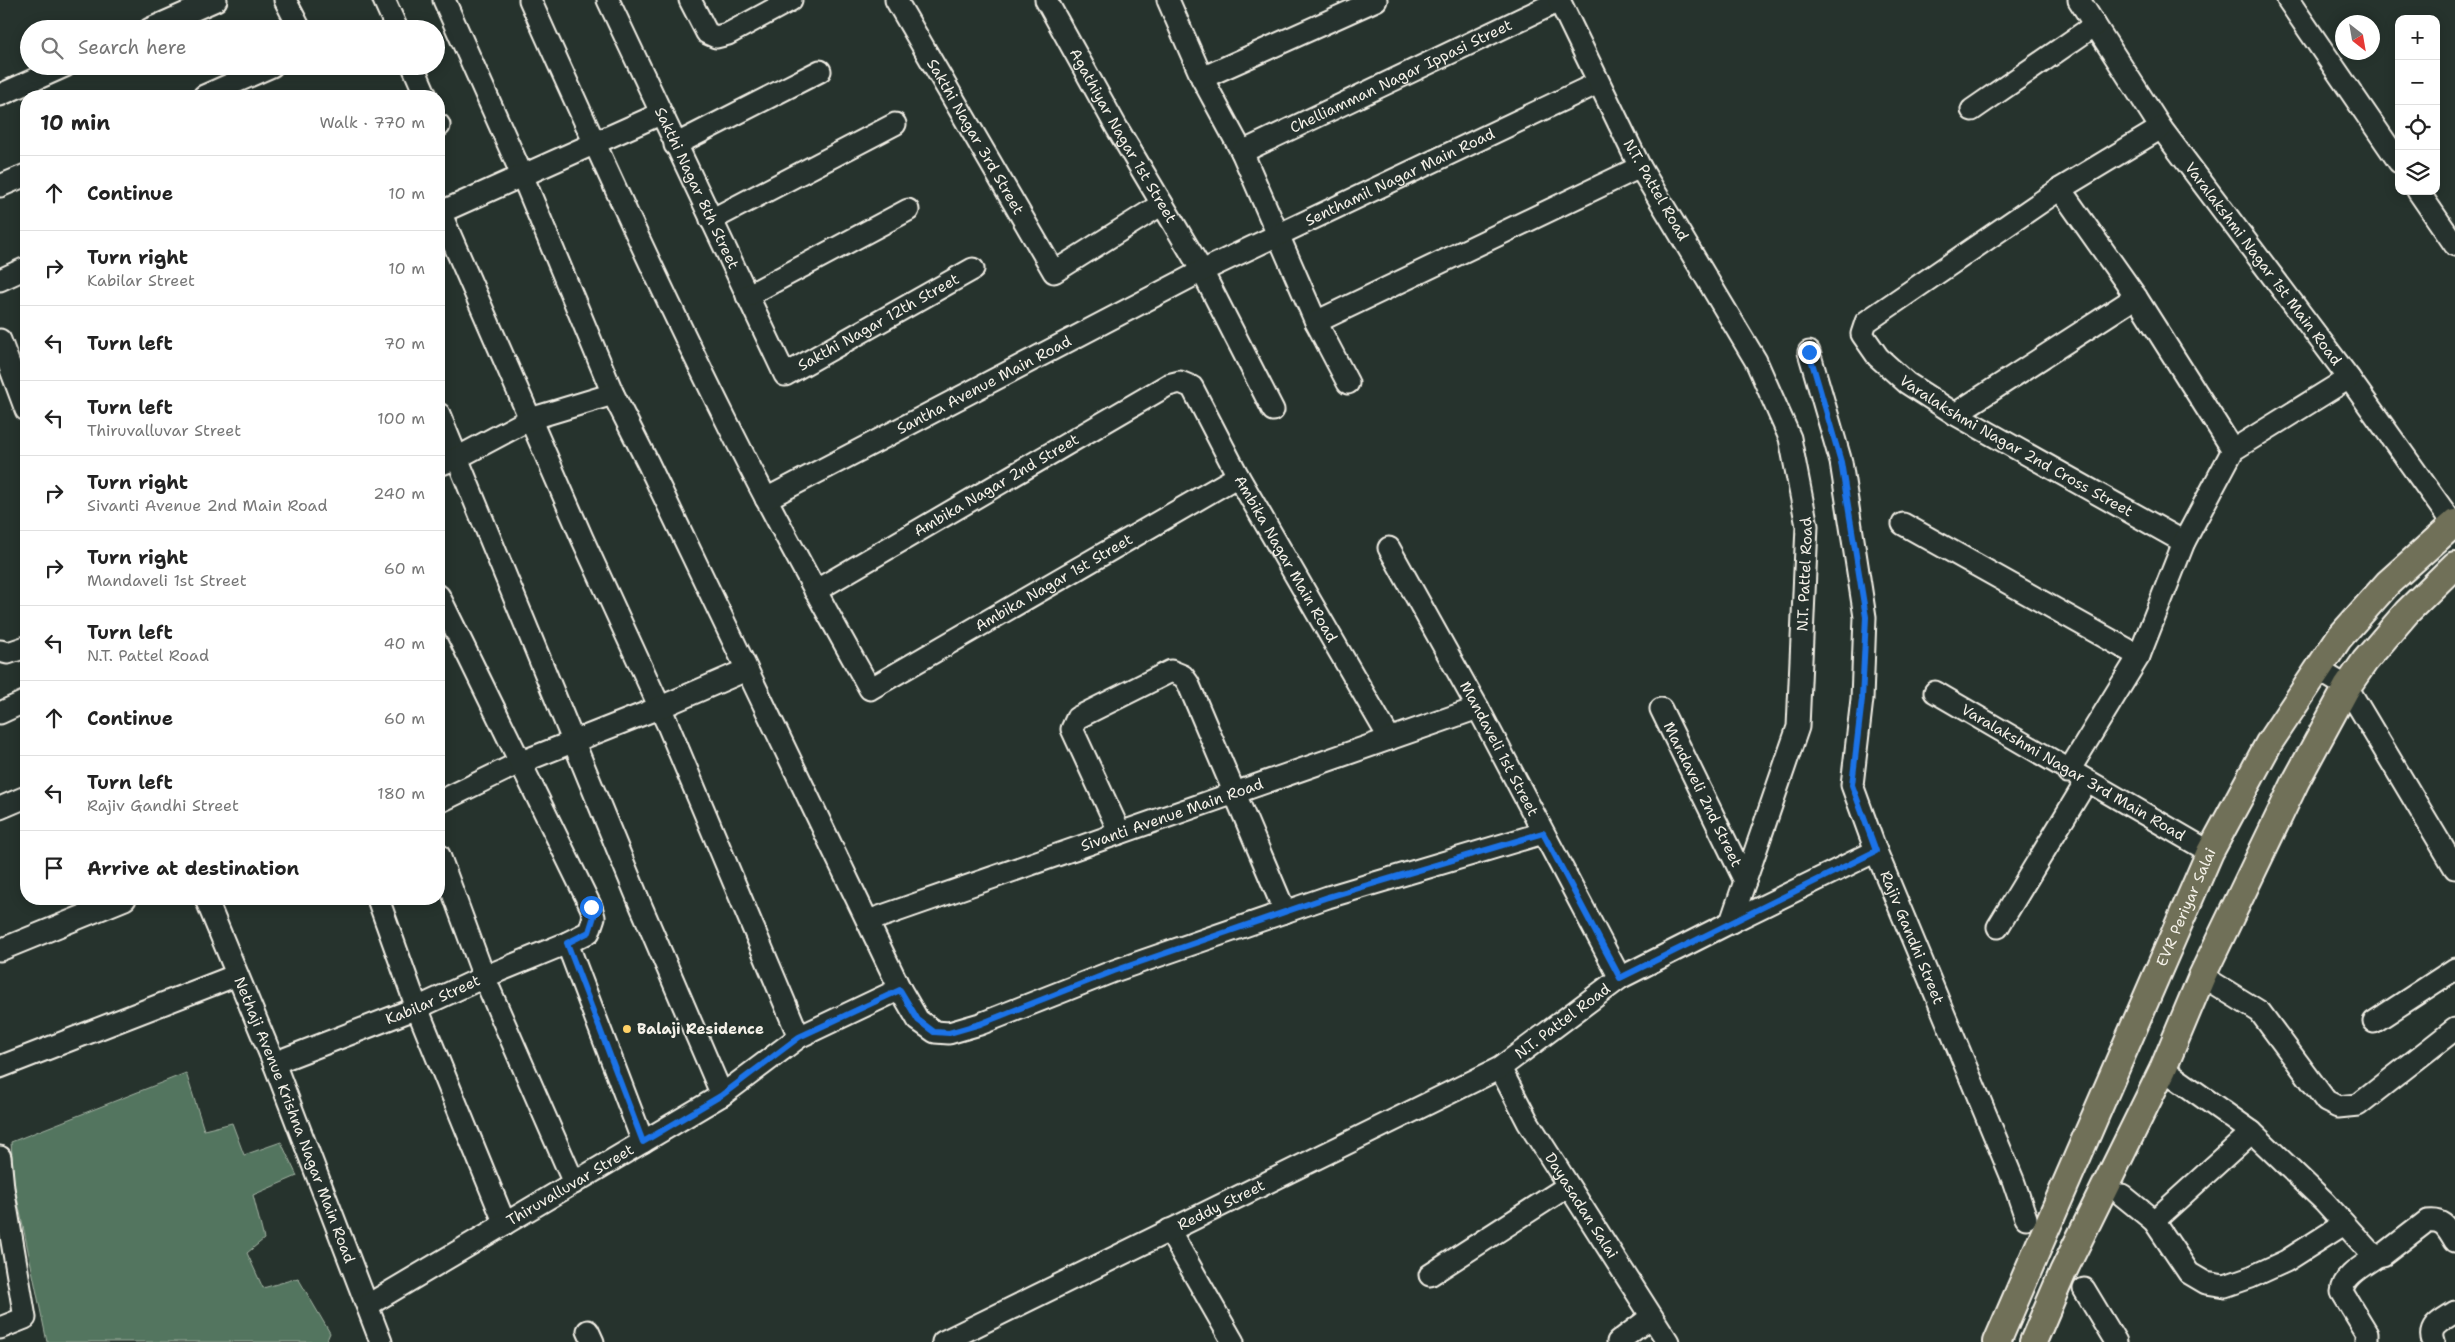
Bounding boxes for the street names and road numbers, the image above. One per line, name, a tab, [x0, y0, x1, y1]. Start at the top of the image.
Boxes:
street label: Chelliamman Nagar Ippasi Street	[1287, 15, 1515, 138]
street label: Agathiyar Nagar 1st Street	[1065, 45, 1181, 227]
street label: Sakthi Nagar 3rd Street	[922, 55, 1028, 218]
street label: Sakthi Nagar 8th Street	[650, 104, 744, 272]
street label: Senthamil Nagar Main Road	[1302, 123, 1498, 231]
street label: N.T. Pattel Road	[1619, 135, 1694, 245]
street label: Varalakshmi Nagar 1st Main Road	[2180, 158, 2346, 370]
street label: Sakthi Nagar 12th Street	[794, 269, 963, 376]
street label: Santha Avenue Main Road	[893, 331, 1075, 439]
street label: Varalakshmi Nagar 2nd Cross Street	[1895, 371, 2136, 521]
street label: Ambika Nagar 2nd Street	[910, 429, 1083, 541]
street label: Ambika Nagar Main Road	[1230, 472, 1342, 646]
street label: N.T. Pattel Road	[1792, 515, 1817, 632]
street label: Ambika Nagar 1st Street	[971, 529, 1136, 636]
street label: Mandaveli 1st Street	[1455, 678, 1543, 820]
street label: Varalakshmi Nagar 3rd Main Road	[1958, 699, 2189, 846]
street label: Mandaveli 2nd Street	[1659, 718, 1747, 870]
street label: Sivanti Avenue Main Road	[1078, 774, 1266, 856]
street label: EVR Periyar Salai	[2151, 844, 2220, 970]
street label: Rajiv Gandhi Street	[1875, 868, 1949, 1007]
street label: Kabilar Street	[383, 970, 483, 1029]
street label: Nethaji Avenue Krishna Nagar Main Road	[229, 974, 360, 1266]
street label: N.T. Pattel Road	[1511, 978, 1615, 1063]
street label: Thiruvalluvar Street	[503, 1140, 637, 1231]
street label: Dayasadan Salai	[1540, 1149, 1622, 1262]
street label: Reddy Street	[1174, 1175, 1268, 1235]

